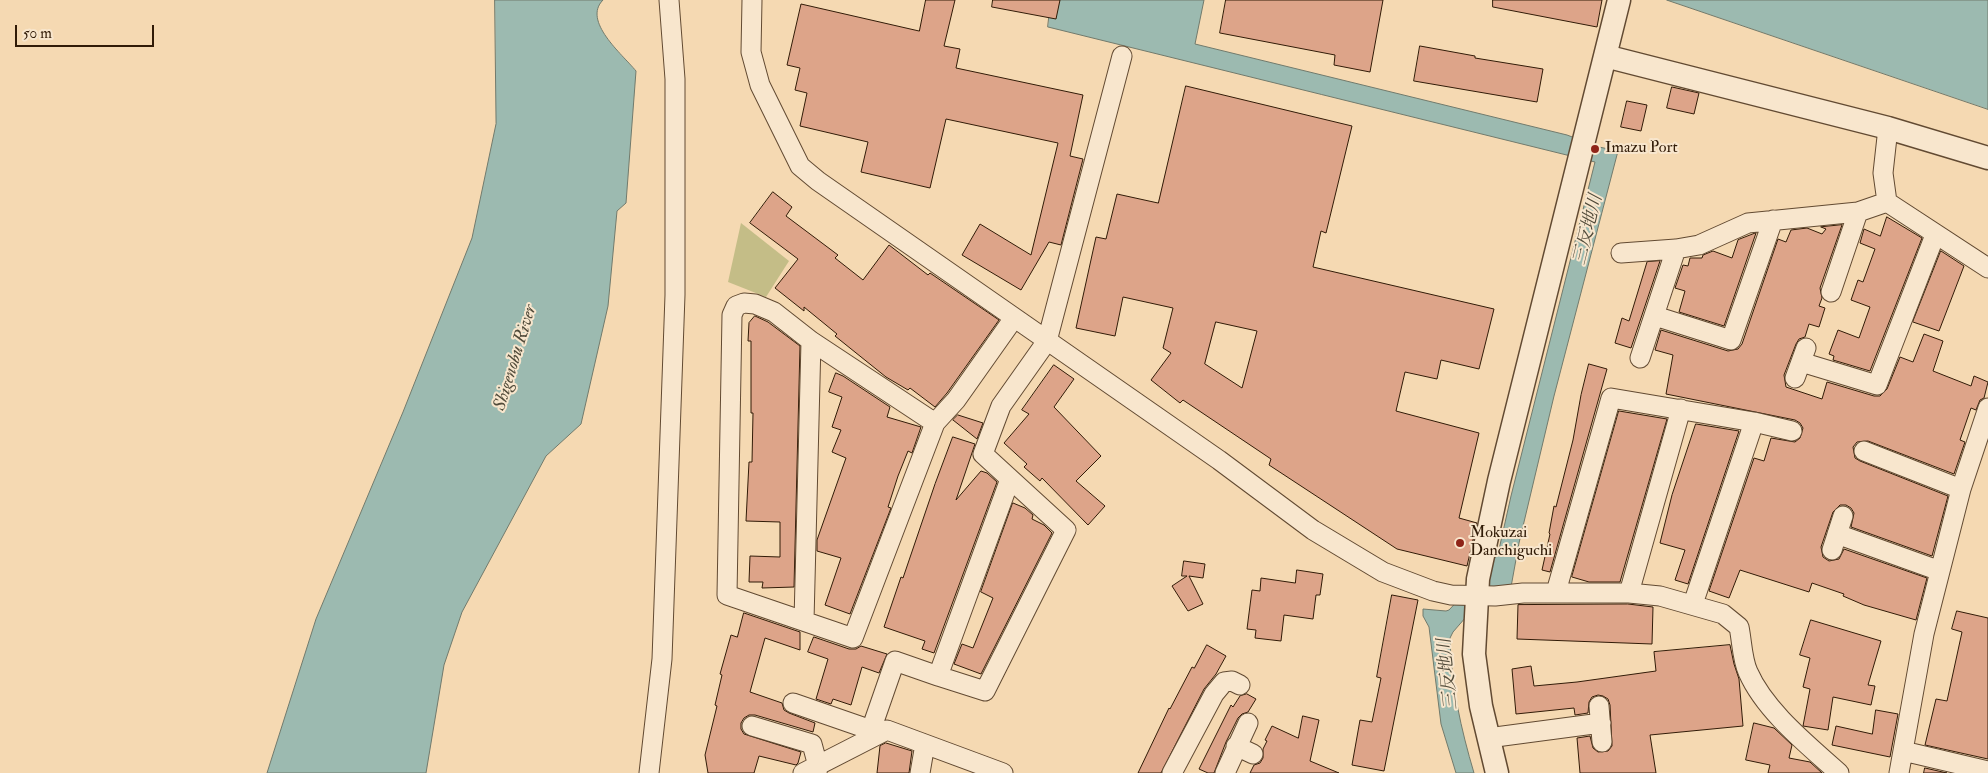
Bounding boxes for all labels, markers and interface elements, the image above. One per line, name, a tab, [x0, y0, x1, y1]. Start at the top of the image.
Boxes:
scale bar	[18, 15, 156, 47]
text: 50 m	[23, 24, 52, 43]
place label: Imazu Port	[1605, 139, 1678, 159]
marker: Imazu Port	[1589, 143, 1601, 155]
water label: 三反地川	[1570, 192, 1608, 268]
water label: Shigenobu River	[490, 303, 542, 413]
place label: Mokuzai Danchiguchi	[1470, 524, 1552, 562]
marker: Mokuzai Danchiguchi	[1454, 537, 1466, 549]
water label: 三反地川	[1434, 637, 1464, 711]

